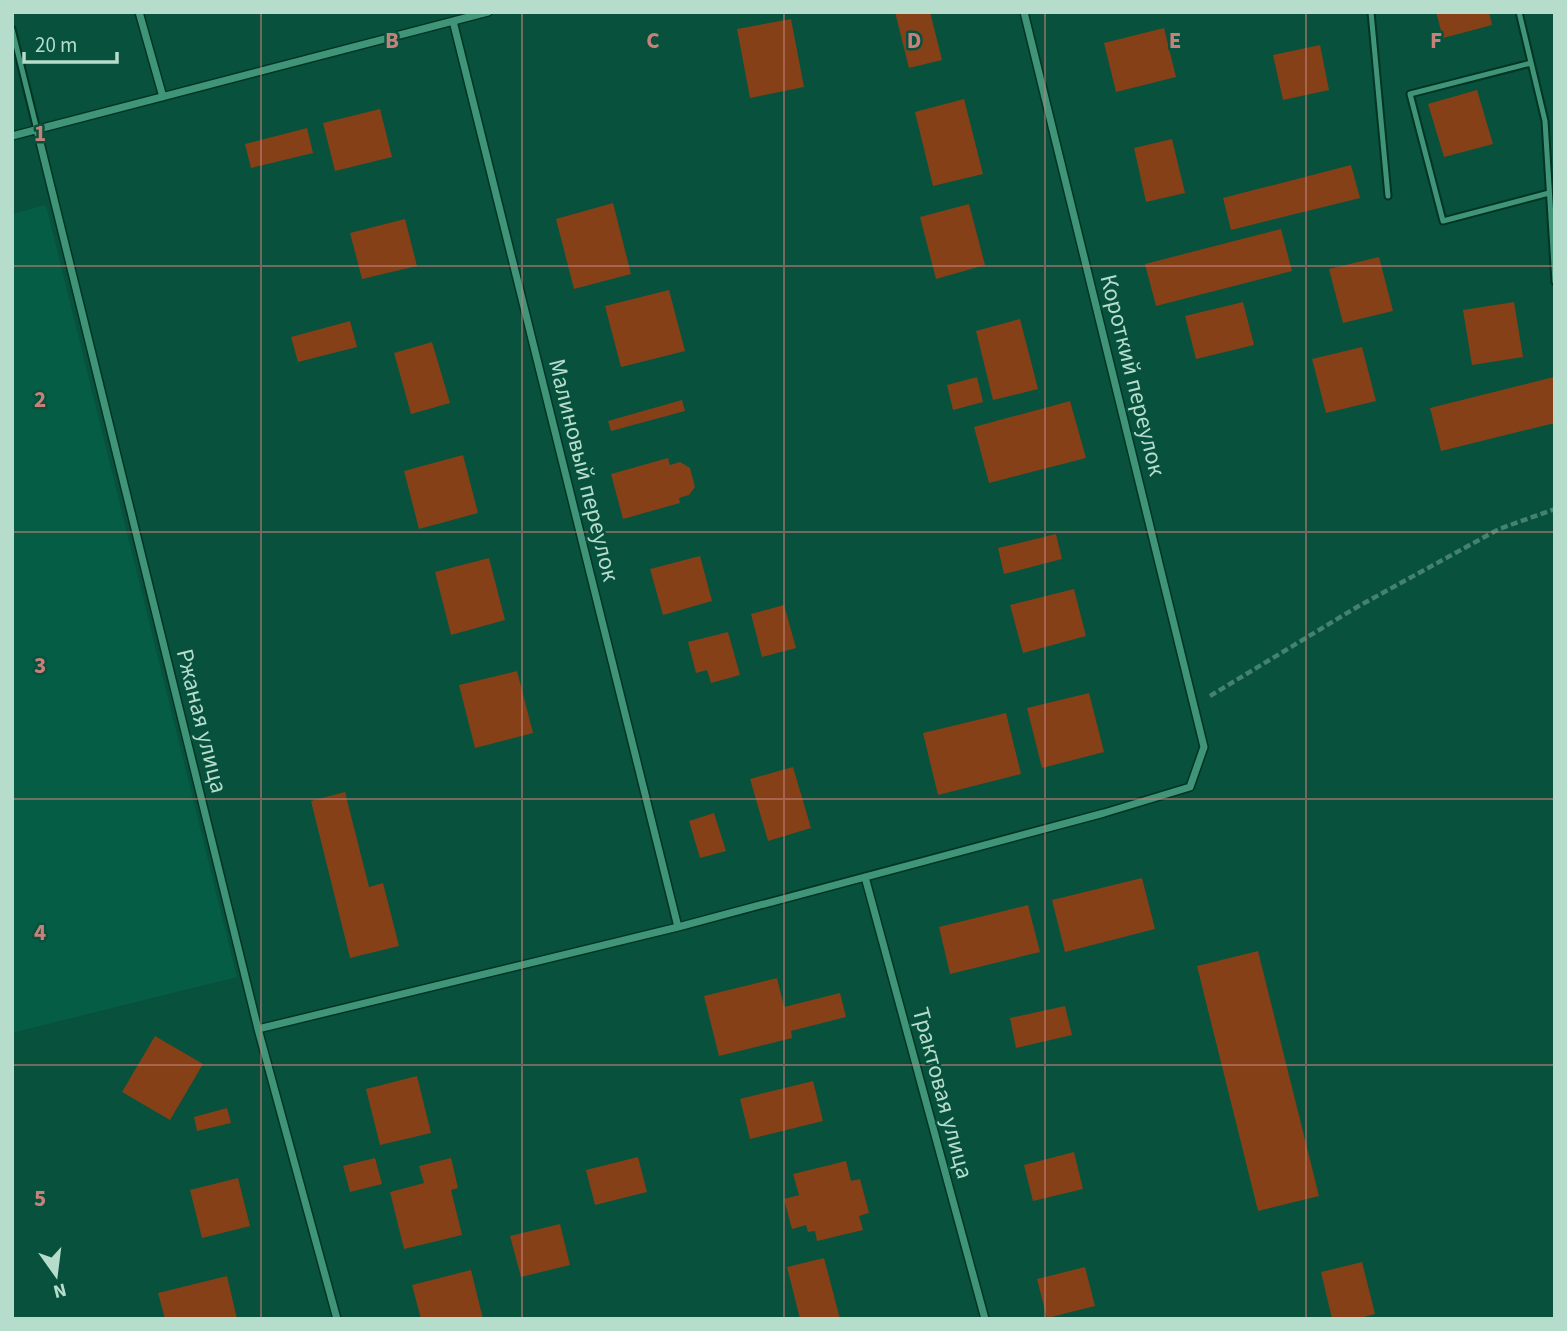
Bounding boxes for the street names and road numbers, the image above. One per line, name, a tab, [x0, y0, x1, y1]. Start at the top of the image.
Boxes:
street label: Короткий переулок	[1091, 271, 1175, 480]
street label: Малиновый переулок	[539, 355, 628, 585]
street label: Ржаная улица	[167, 645, 236, 797]
street label: Трактовая улица	[903, 1003, 982, 1183]

